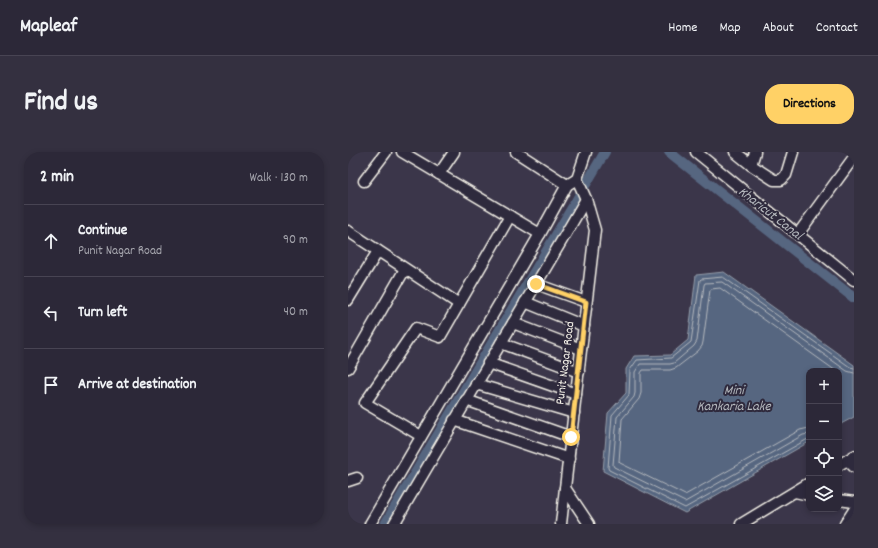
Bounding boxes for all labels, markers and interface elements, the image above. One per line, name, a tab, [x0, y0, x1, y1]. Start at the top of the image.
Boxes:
text: Mapleaf	[20, 14, 77, 41]
text: Home	[668, 18, 697, 38]
text: Map	[719, 18, 741, 38]
text: About	[763, 18, 794, 38]
text: Contact	[816, 18, 858, 38]
text: Find us	[24, 84, 98, 124]
button: Directions	[765, 84, 854, 124]
text: 2 min	[40, 166, 74, 190]
text: Walk · 130 m	[249, 169, 308, 188]
water label: Kharicut Canal	[733, 182, 808, 247]
text: Continue	[78, 220, 127, 242]
icon: ahead	[40, 230, 62, 252]
text: 90 m	[283, 231, 308, 250]
text: Punit Nagar Road	[78, 242, 162, 261]
route end	[527, 275, 545, 293]
icon: left	[40, 302, 62, 324]
text: Turn left	[78, 302, 127, 324]
text: 40 m	[284, 303, 308, 322]
street label: Punit Nagar Road	[551, 320, 581, 406]
map controls	[806, 368, 842, 512]
button: +	[806, 368, 842, 404]
icon: arrive	[40, 374, 62, 396]
text: Arrive at destination	[78, 374, 196, 396]
water label: Mini Kankaria Lake	[697, 381, 772, 417]
button: −	[806, 404, 842, 440]
route start	[562, 428, 580, 446]
button: locate	[806, 440, 842, 476]
button: layers	[806, 476, 842, 512]

